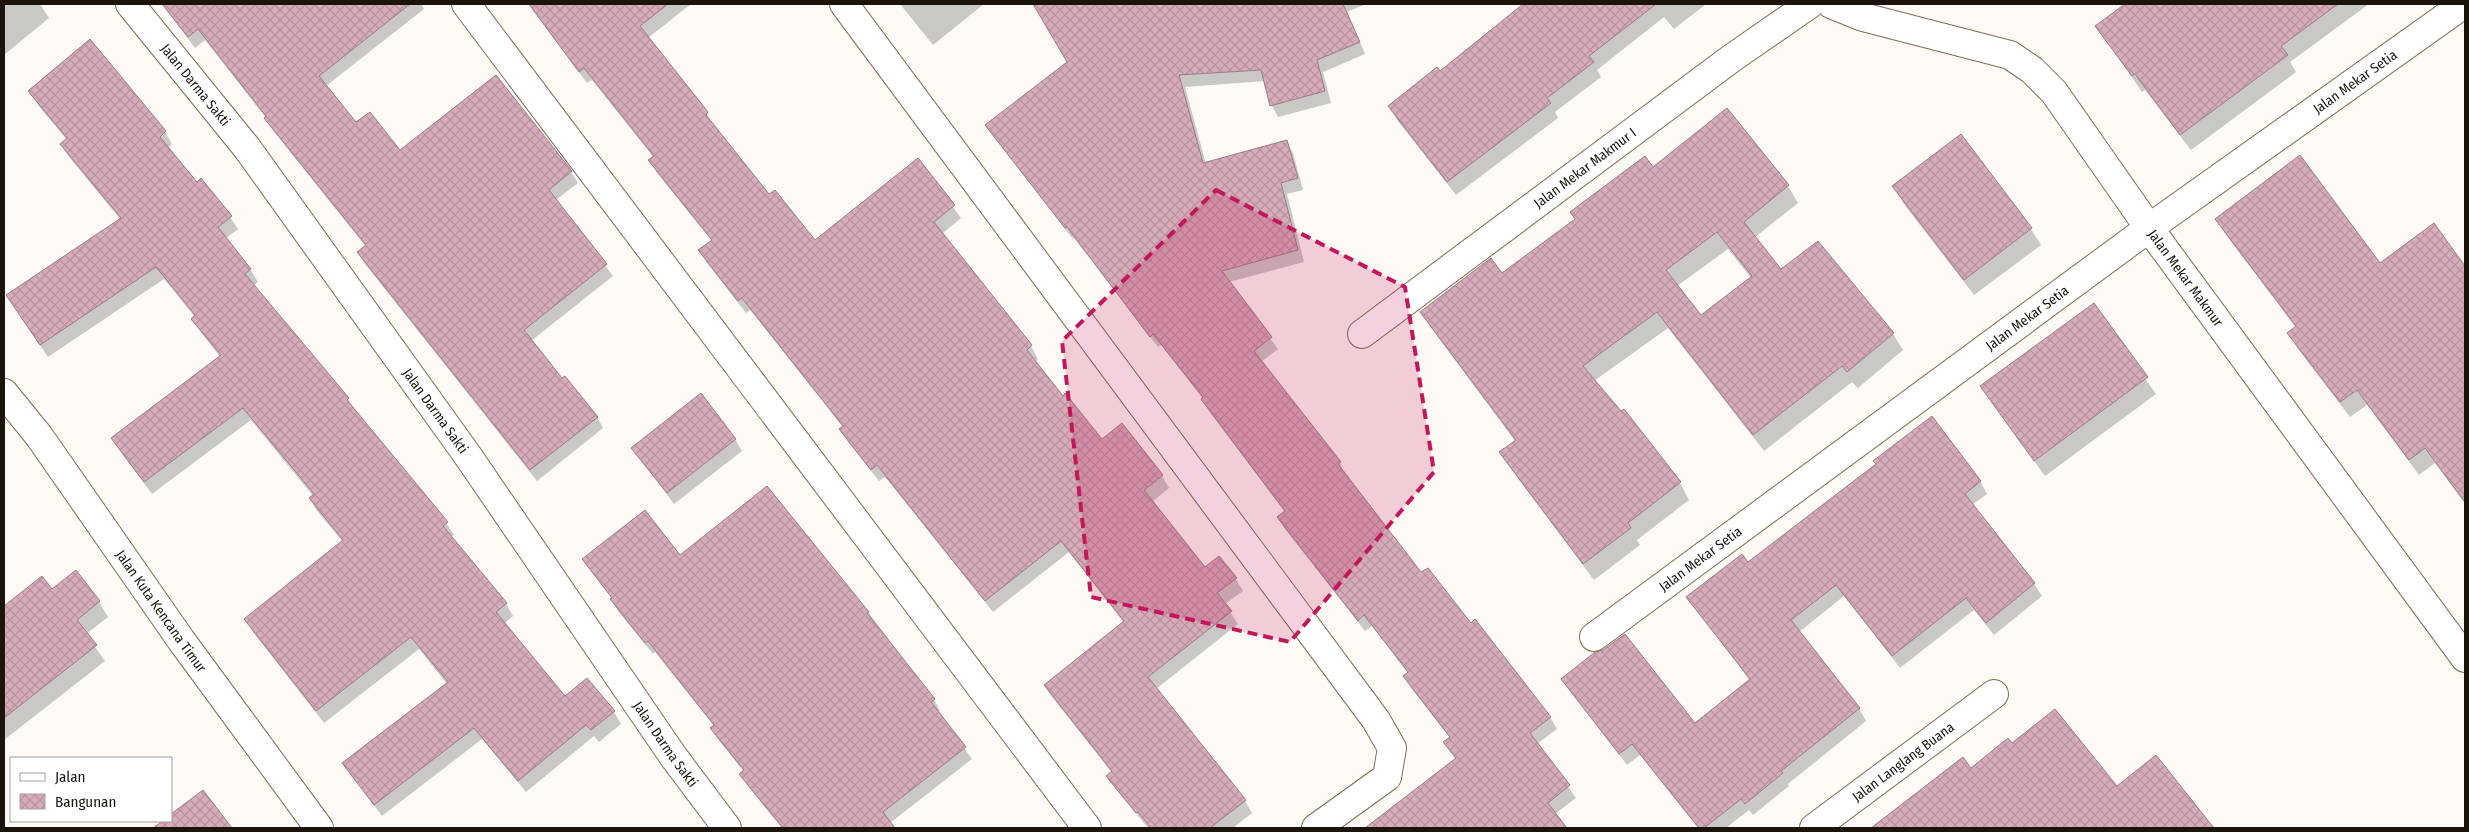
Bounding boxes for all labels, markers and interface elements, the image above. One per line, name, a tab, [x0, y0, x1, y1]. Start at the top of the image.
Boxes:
street label: Jalan Darma Sakti	[157, 40, 234, 129]
street label: Jalan Mekar Setia	[2310, 46, 2400, 117]
street label: Jalan Mekar Makmur I	[1530, 124, 1639, 211]
street label: Jalan Mekar Makmur	[2144, 226, 2227, 330]
street label: Jalan Mekar Setia	[1982, 282, 2072, 354]
street label: Jalan Darma Sakti	[399, 365, 472, 457]
street label: Jalan Mekar Setia	[1655, 522, 1745, 595]
street label: Jalan Kuta Kencana Timur	[112, 547, 210, 676]
street label: Jalan Darma Sakti	[630, 698, 702, 790]
street label: Jalan Langlang Buana	[1849, 718, 1957, 805]
legend	[10, 757, 172, 822]
text: Jalan	[55, 768, 85, 786]
text: Bangunan	[55, 793, 116, 811]

